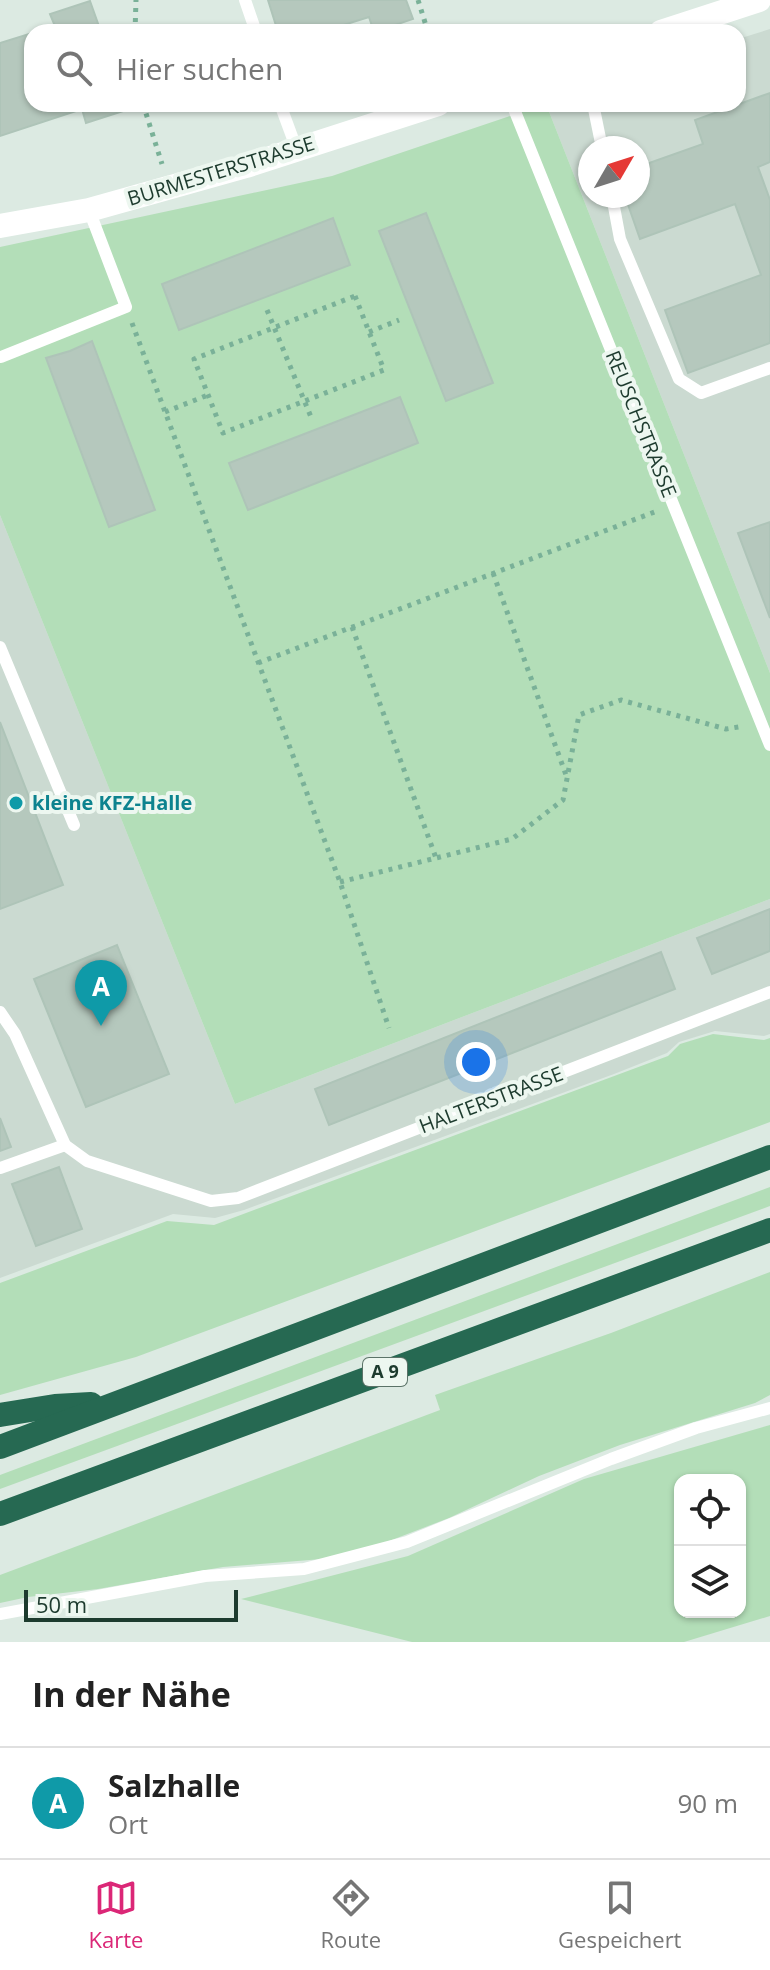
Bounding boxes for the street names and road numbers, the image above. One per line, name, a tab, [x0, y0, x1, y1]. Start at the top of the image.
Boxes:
street label: BURMESTERSTRASSE	[124, 129, 318, 212]
street label: REUSCHSTRASSE	[600, 346, 683, 501]
street label: HALTERSTRASSE	[415, 1060, 567, 1139]
road number: A 9	[363, 1358, 407, 1386]

